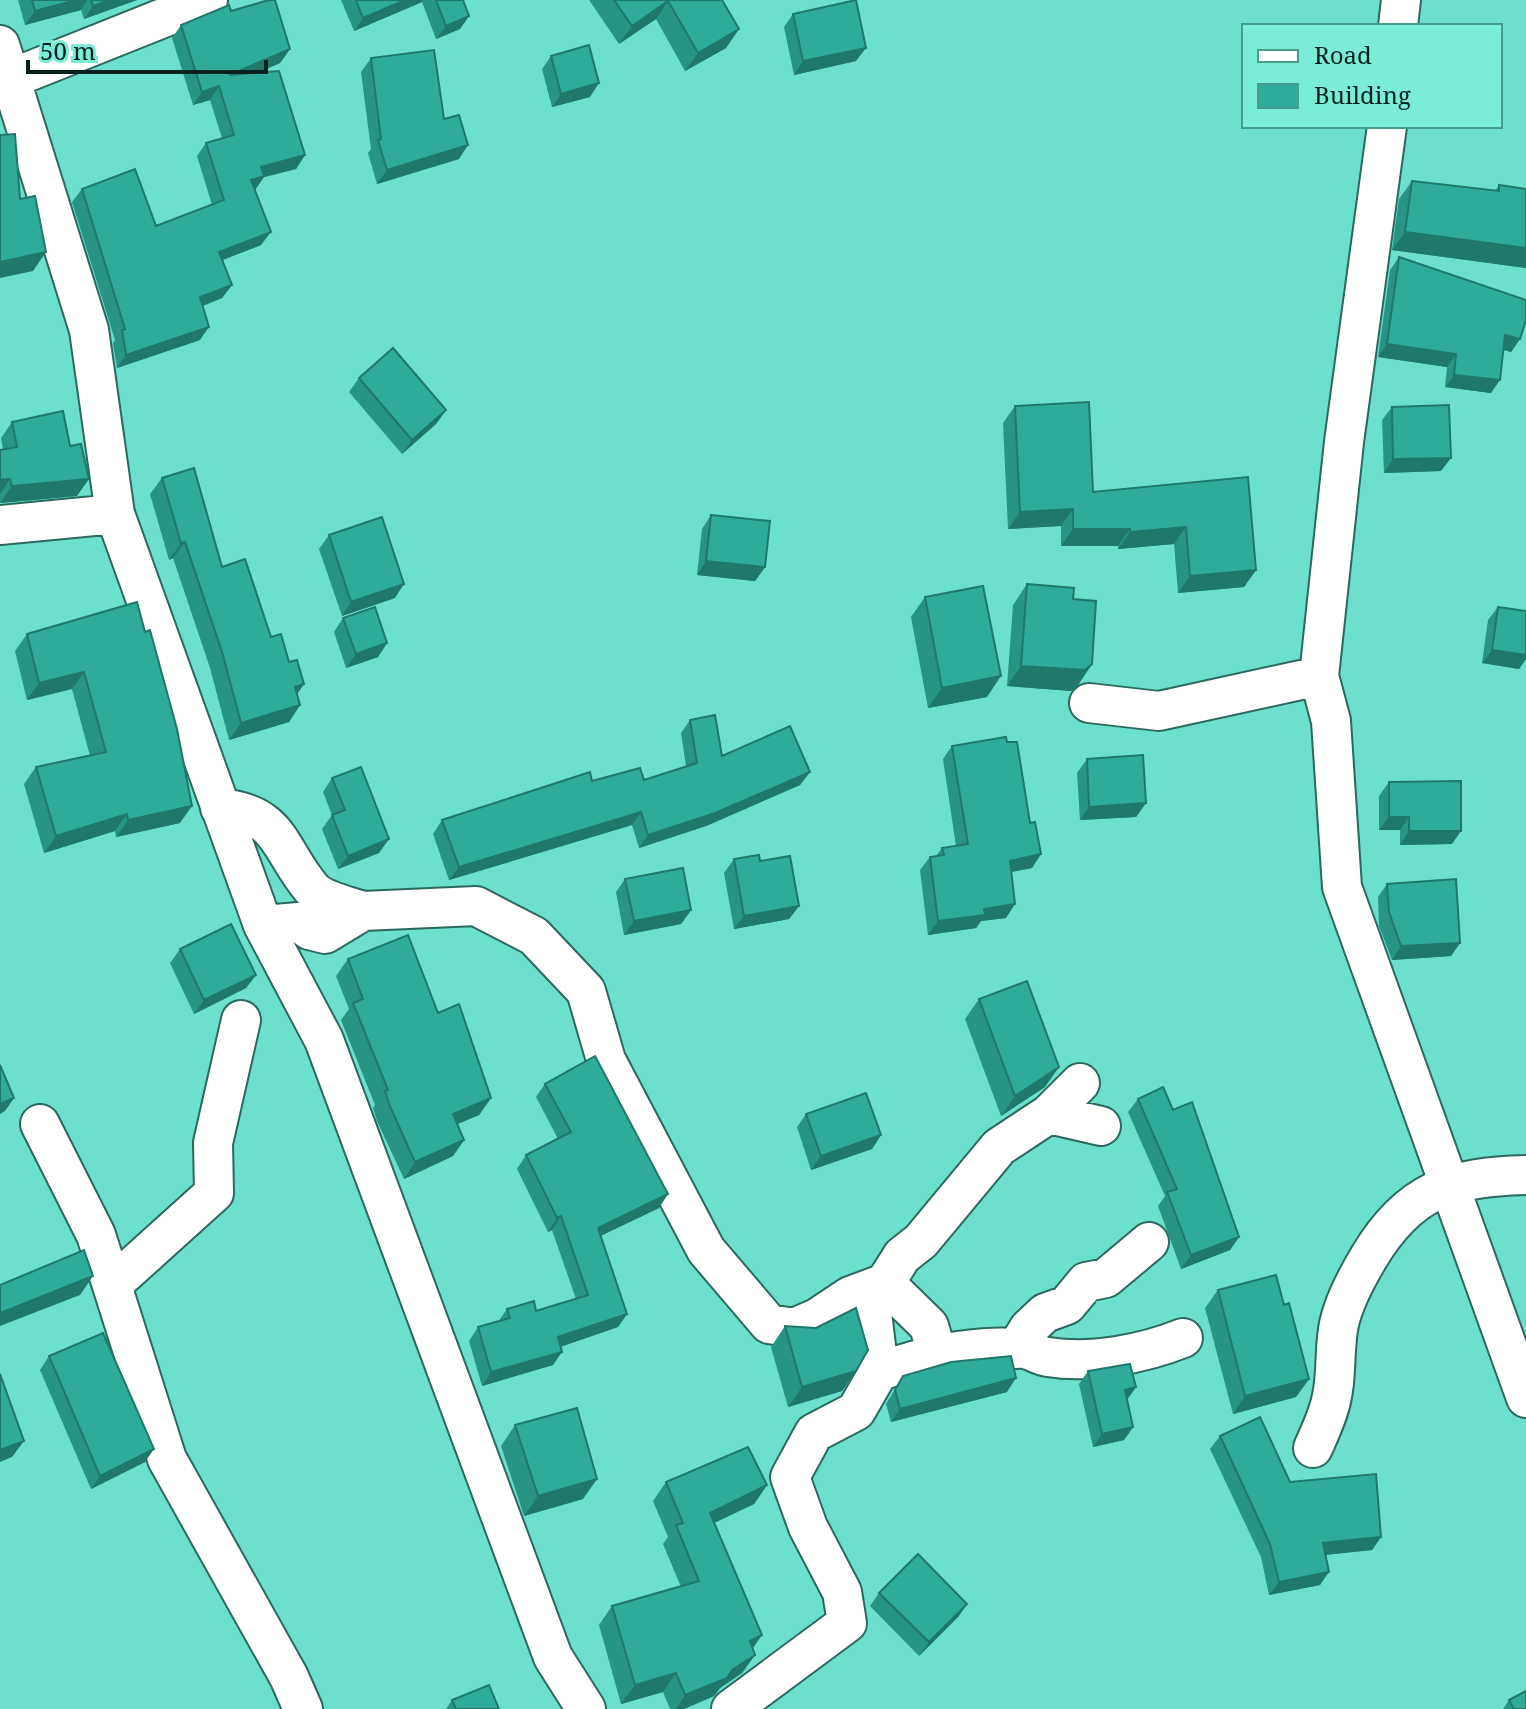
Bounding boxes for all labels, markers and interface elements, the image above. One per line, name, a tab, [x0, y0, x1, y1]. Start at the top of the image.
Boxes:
scale bar	[28, 24, 266, 74]
legend	[1242, 24, 1502, 128]
text: 50 m	[40, 34, 96, 67]
text: Road	[1314, 38, 1372, 71]
text: Building	[1314, 78, 1411, 111]

